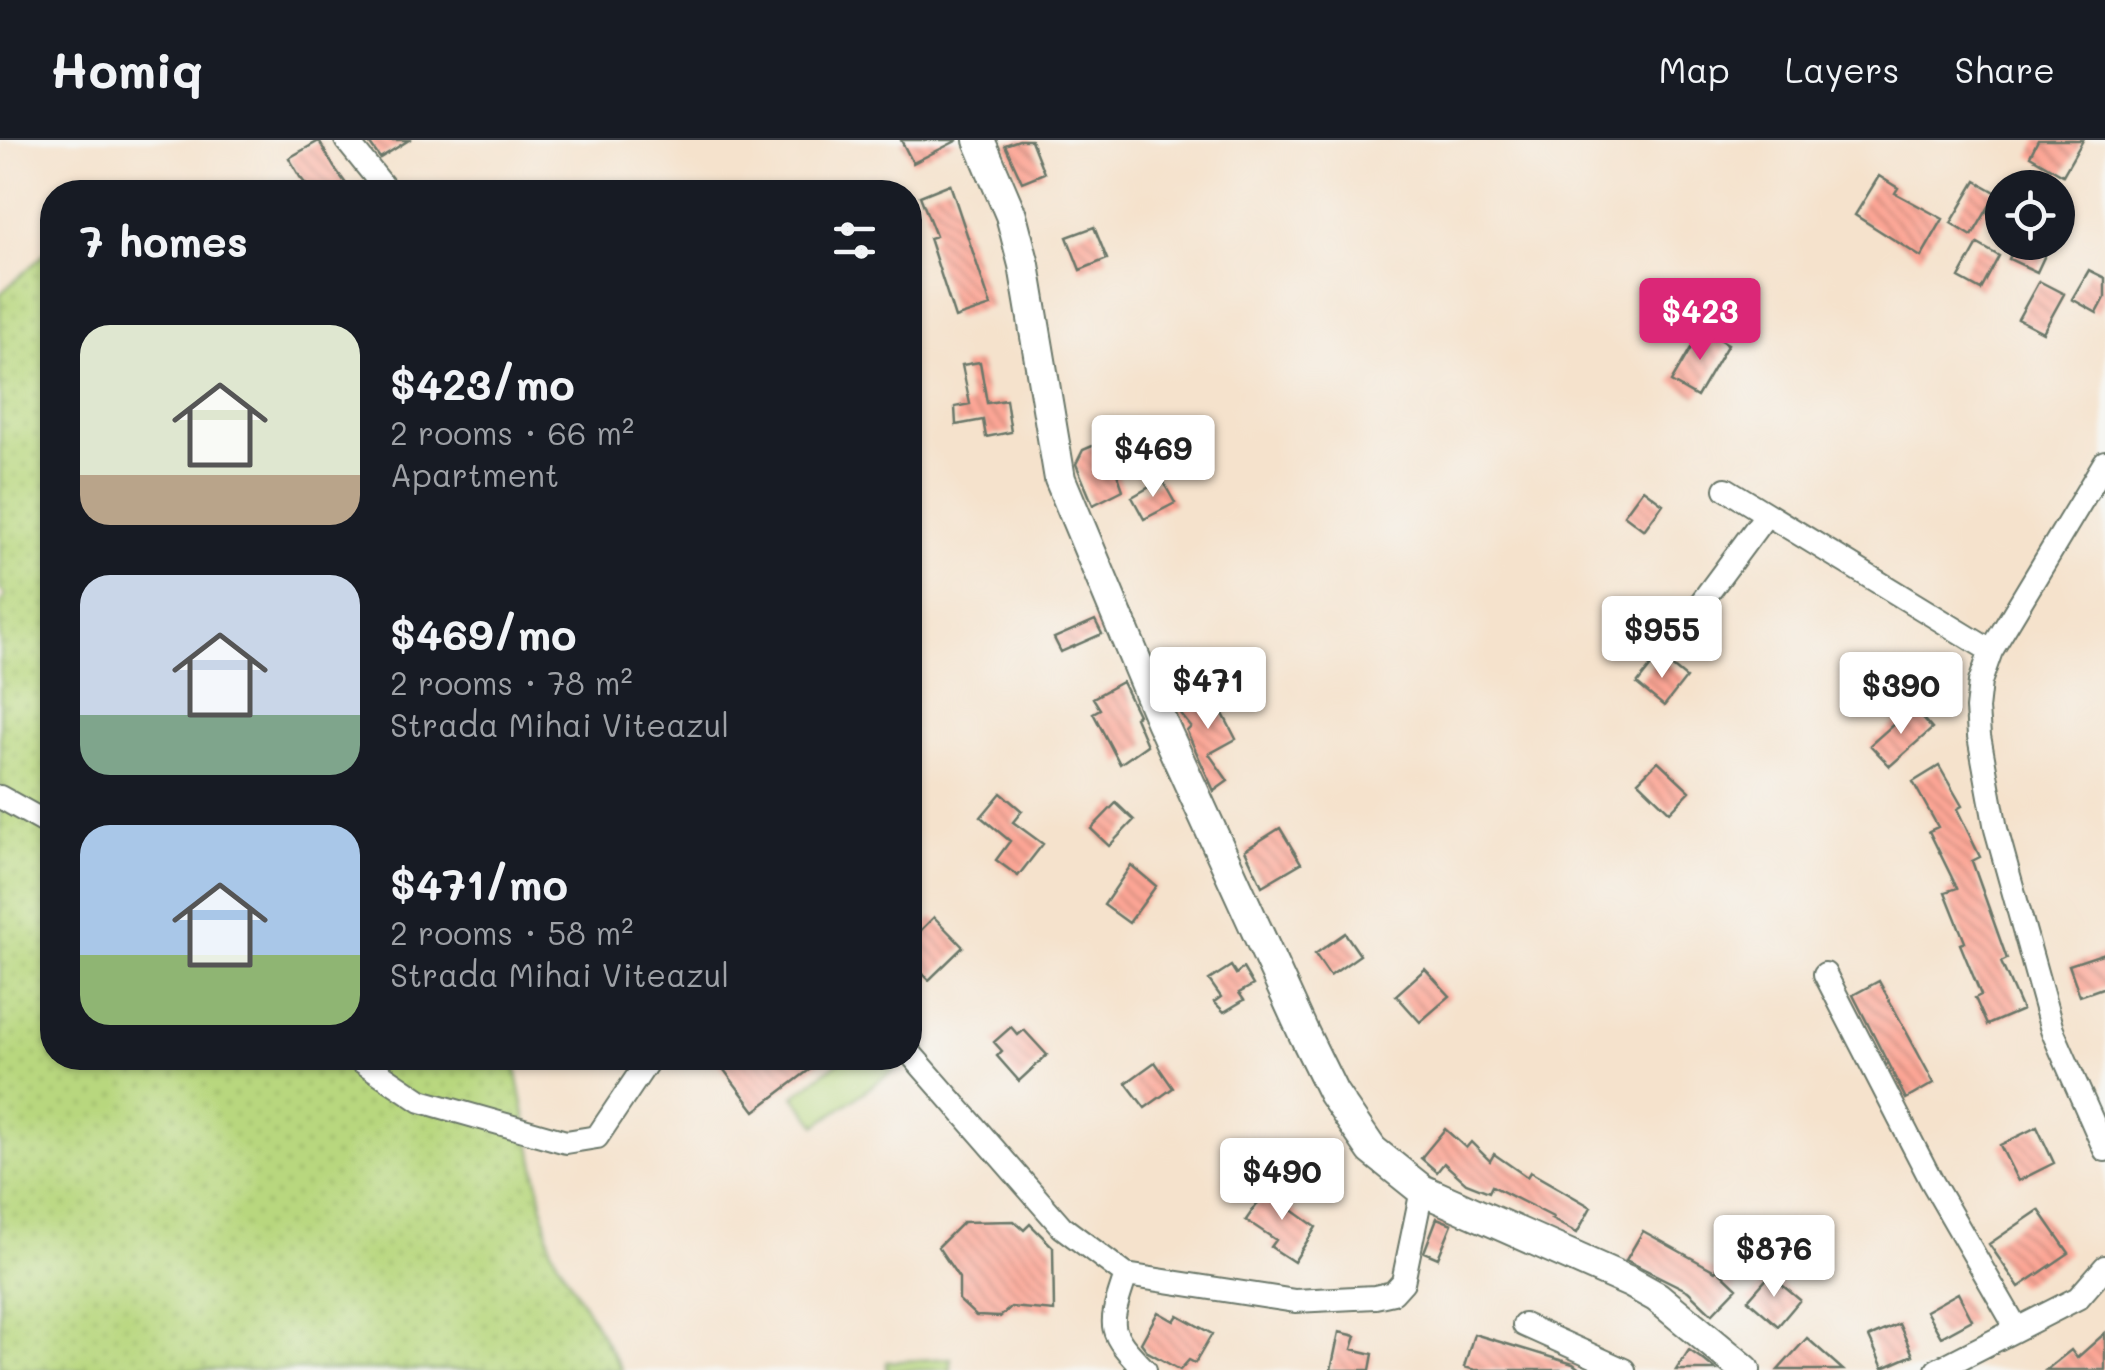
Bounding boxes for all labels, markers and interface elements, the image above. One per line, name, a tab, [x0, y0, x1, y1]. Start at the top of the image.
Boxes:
text: Homiq	[50, 38, 203, 100]
text: Map	[1658, 46, 1730, 92]
text: Layers	[1785, 46, 1900, 92]
text: Share	[1955, 46, 2055, 92]
map controls	[1985, 170, 2075, 260]
button: locate	[1985, 170, 2075, 260]
text: 7 homes	[80, 213, 248, 268]
icon: filters	[827, 213, 882, 268]
pin: $423	[1641, 278, 1759, 363]
text: $423	[1661, 289, 1739, 331]
text: $423/mo	[390, 356, 575, 411]
icon: home	[160, 365, 280, 485]
text: 2 rooms · 66 m²	[390, 411, 634, 453]
pin: $469	[1094, 415, 1212, 500]
text: $469	[1114, 426, 1192, 468]
text: Apartment	[390, 453, 559, 495]
pin: $955	[1603, 596, 1721, 681]
text: $469/mo	[390, 606, 577, 661]
text: $955	[1624, 607, 1700, 649]
icon: home	[160, 615, 280, 735]
pin: $471	[1149, 647, 1267, 732]
pin: $390	[1842, 652, 1960, 737]
text: $471	[1172, 658, 1244, 700]
text: 2 rooms · 78 m²	[390, 661, 633, 703]
text: $390	[1862, 663, 1940, 705]
text: Strada Mihai Viteazul	[390, 703, 729, 745]
text: $471/mo	[390, 856, 568, 911]
icon: home	[160, 865, 280, 985]
text: 2 rooms · 58 m²	[390, 911, 633, 953]
text: Strada Mihai Viteazul	[390, 953, 729, 995]
pin: $490	[1223, 1138, 1341, 1223]
text: $490	[1242, 1149, 1322, 1191]
pin: $876	[1715, 1215, 1833, 1300]
text: $876	[1736, 1226, 1812, 1268]

